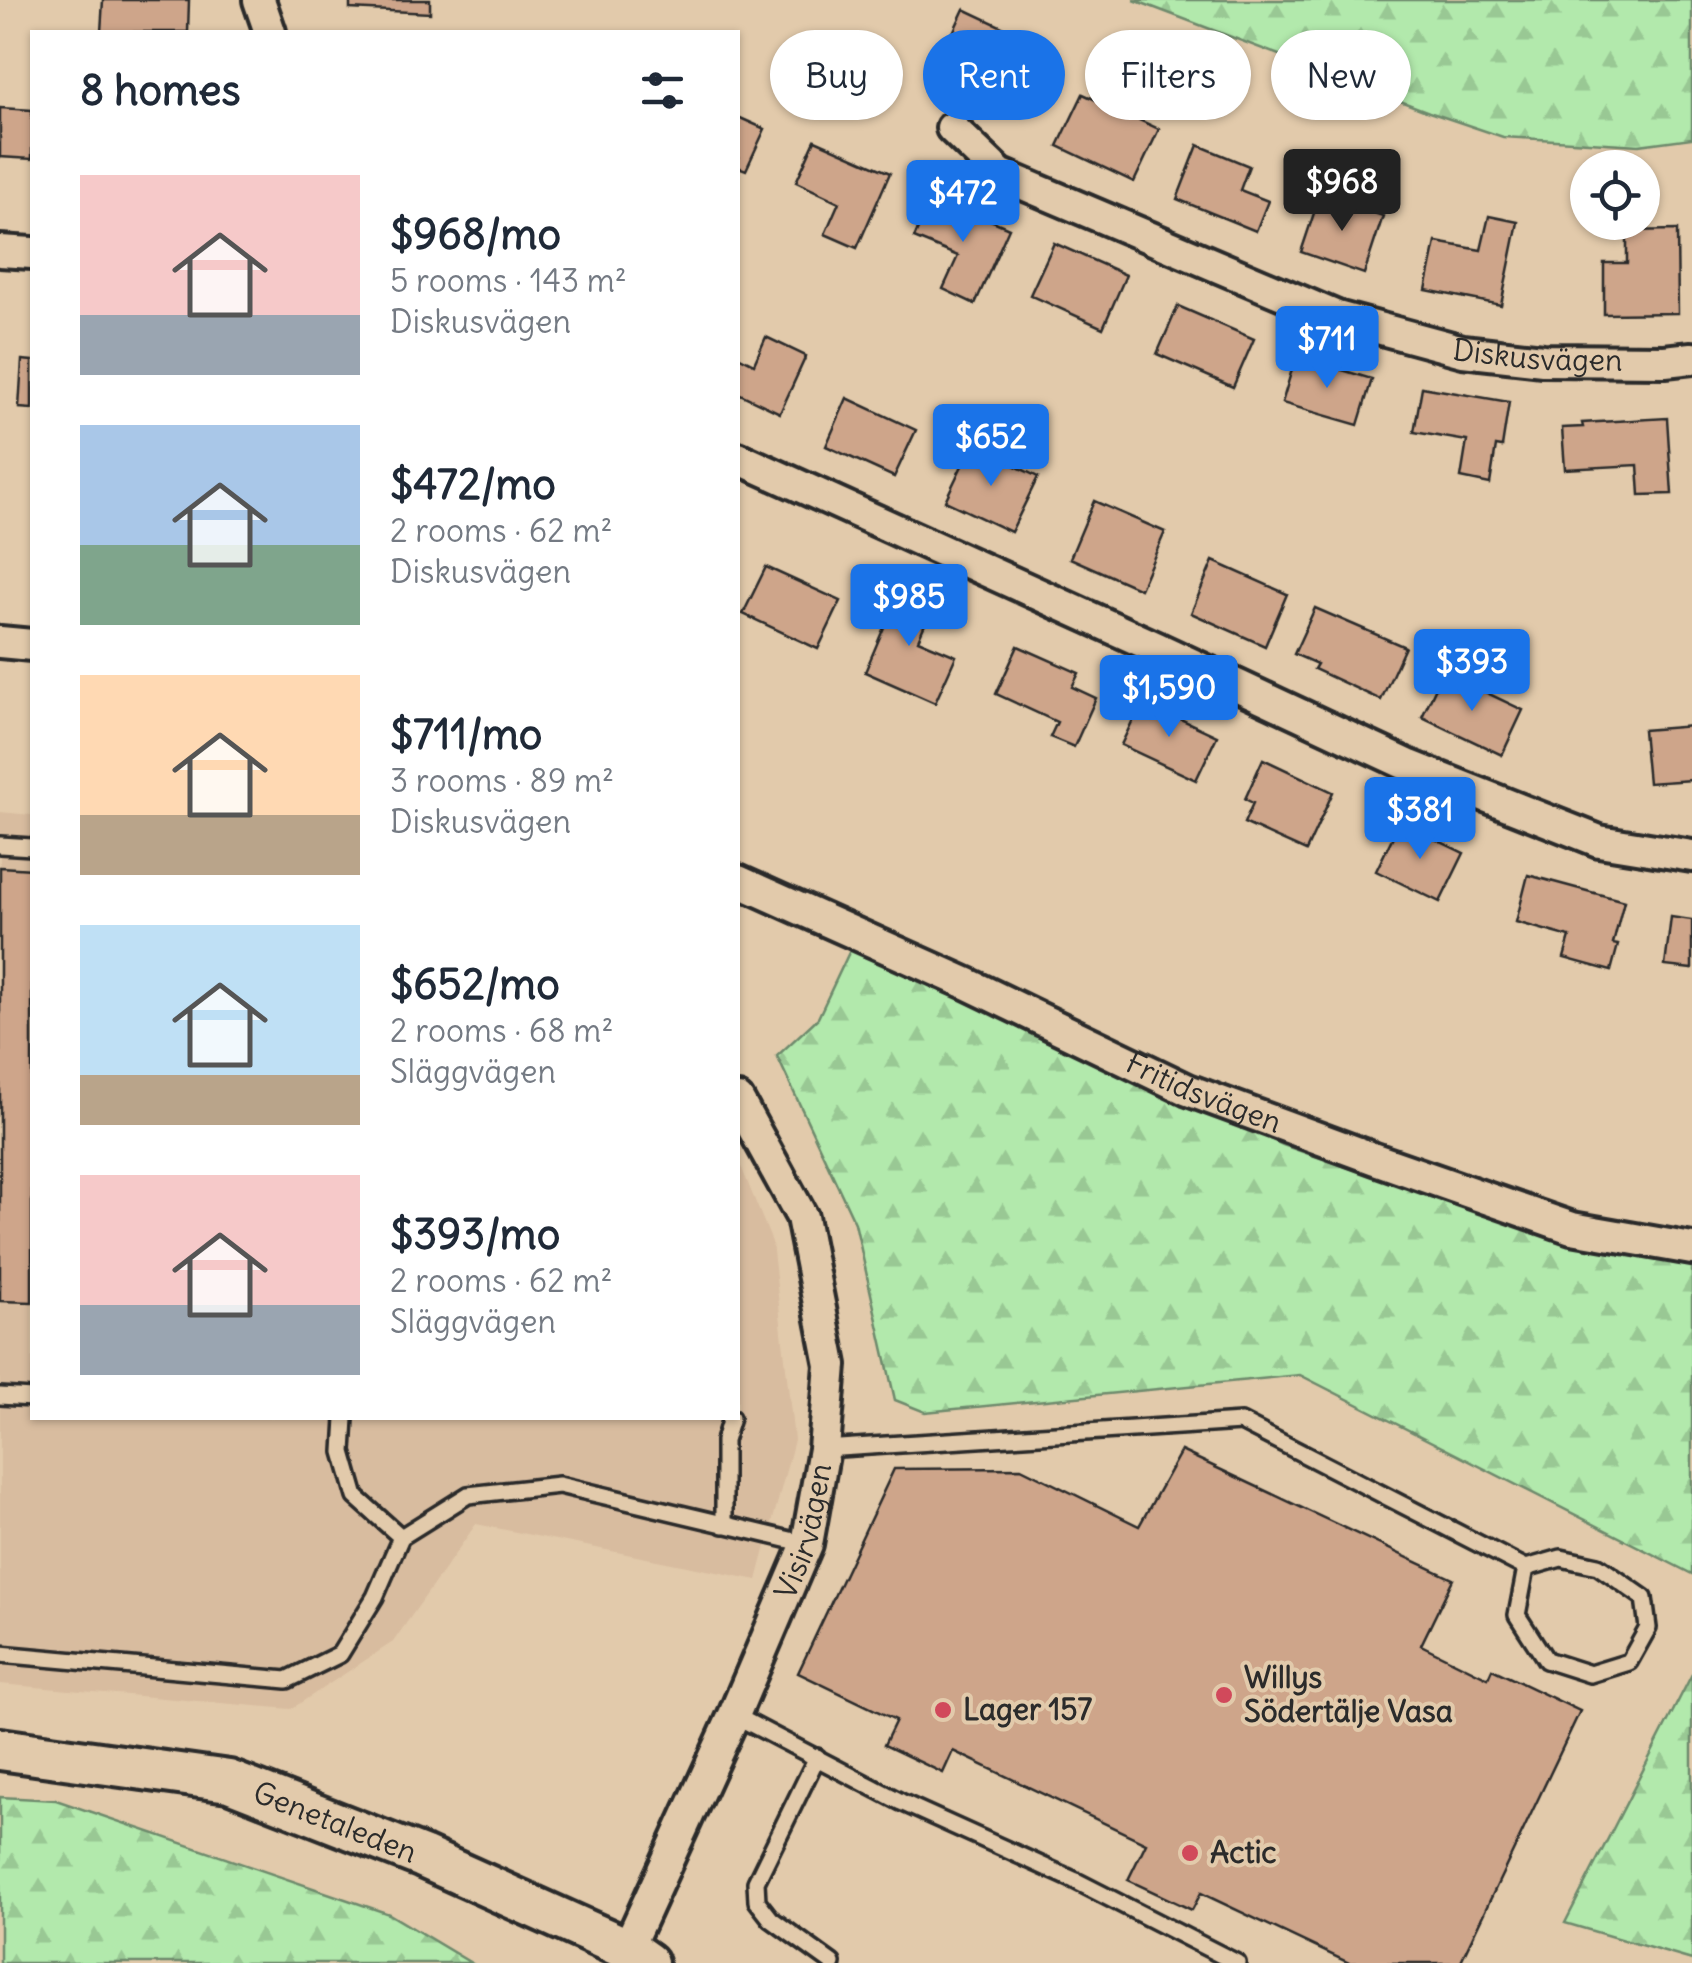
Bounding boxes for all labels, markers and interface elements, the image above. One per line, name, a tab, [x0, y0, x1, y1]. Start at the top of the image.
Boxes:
chip: Buy	[770, 30, 903, 120]
chip: Rent	[923, 30, 1065, 120]
chip: Filters	[1085, 30, 1251, 120]
chip: New	[1271, 30, 1411, 120]
icon: filters	[635, 63, 690, 118]
text: 8 homes	[80, 64, 241, 116]
pin: $968	[1283, 149, 1401, 234]
map controls	[1570, 150, 1660, 240]
button: locate	[1570, 150, 1660, 240]
pin: $472	[904, 160, 1022, 245]
text: $968	[1305, 161, 1379, 202]
text: $472	[928, 172, 998, 213]
text: $968/mo	[390, 208, 561, 260]
icon: home	[160, 215, 280, 335]
text: 5 rooms · 143 m²	[390, 260, 627, 301]
text: Diskusvägen	[390, 301, 571, 342]
pin: $711	[1268, 306, 1386, 391]
text: $711	[1298, 318, 1356, 359]
street label: Diskusvägen	[1451, 330, 1623, 379]
pin: $652	[932, 404, 1050, 489]
text: $652	[955, 416, 1027, 457]
text: $472/mo	[390, 458, 556, 510]
icon: home	[160, 465, 280, 585]
text: 2 rooms · 62 m²	[390, 510, 613, 551]
text: Diskusvägen	[390, 551, 571, 592]
pin: $985	[850, 564, 968, 649]
text: $985	[873, 576, 945, 617]
pin: $393	[1413, 629, 1531, 714]
text: $393	[1436, 641, 1508, 682]
pin: $1,590	[1088, 655, 1250, 740]
text: $1,590	[1122, 667, 1216, 708]
text: $711/mo	[390, 708, 542, 760]
icon: home	[160, 715, 280, 835]
text: 3 rooms · 89 m²	[390, 760, 614, 801]
pin: $381	[1361, 777, 1479, 862]
text: $381	[1386, 789, 1454, 830]
text: Diskusvägen	[390, 801, 571, 842]
text: $652/mo	[390, 958, 560, 1010]
icon: home	[160, 965, 280, 1085]
text: 2 rooms · 68 m²	[390, 1010, 613, 1051]
street label: Fritidsvägen	[1120, 1043, 1287, 1141]
text: Släggvägen	[390, 1051, 556, 1092]
text: $393/mo	[390, 1208, 560, 1260]
icon: home	[160, 1215, 280, 1335]
text: 2 rooms · 62 m²	[390, 1260, 613, 1301]
text: Släggvägen	[390, 1301, 556, 1342]
street label: Visirvägen	[766, 1460, 839, 1605]
place label: Willys Södertälje Vasa	[1244, 1658, 1453, 1730]
marker: Willys Södertälje Vasa	[1213, 1684, 1235, 1706]
place label: Lager 157	[963, 1690, 1093, 1728]
marker: Lager 157	[932, 1699, 954, 1721]
street label: Genetaleden	[248, 1772, 423, 1871]
place label: Actic	[1210, 1833, 1277, 1871]
marker: Actic	[1179, 1842, 1201, 1864]

